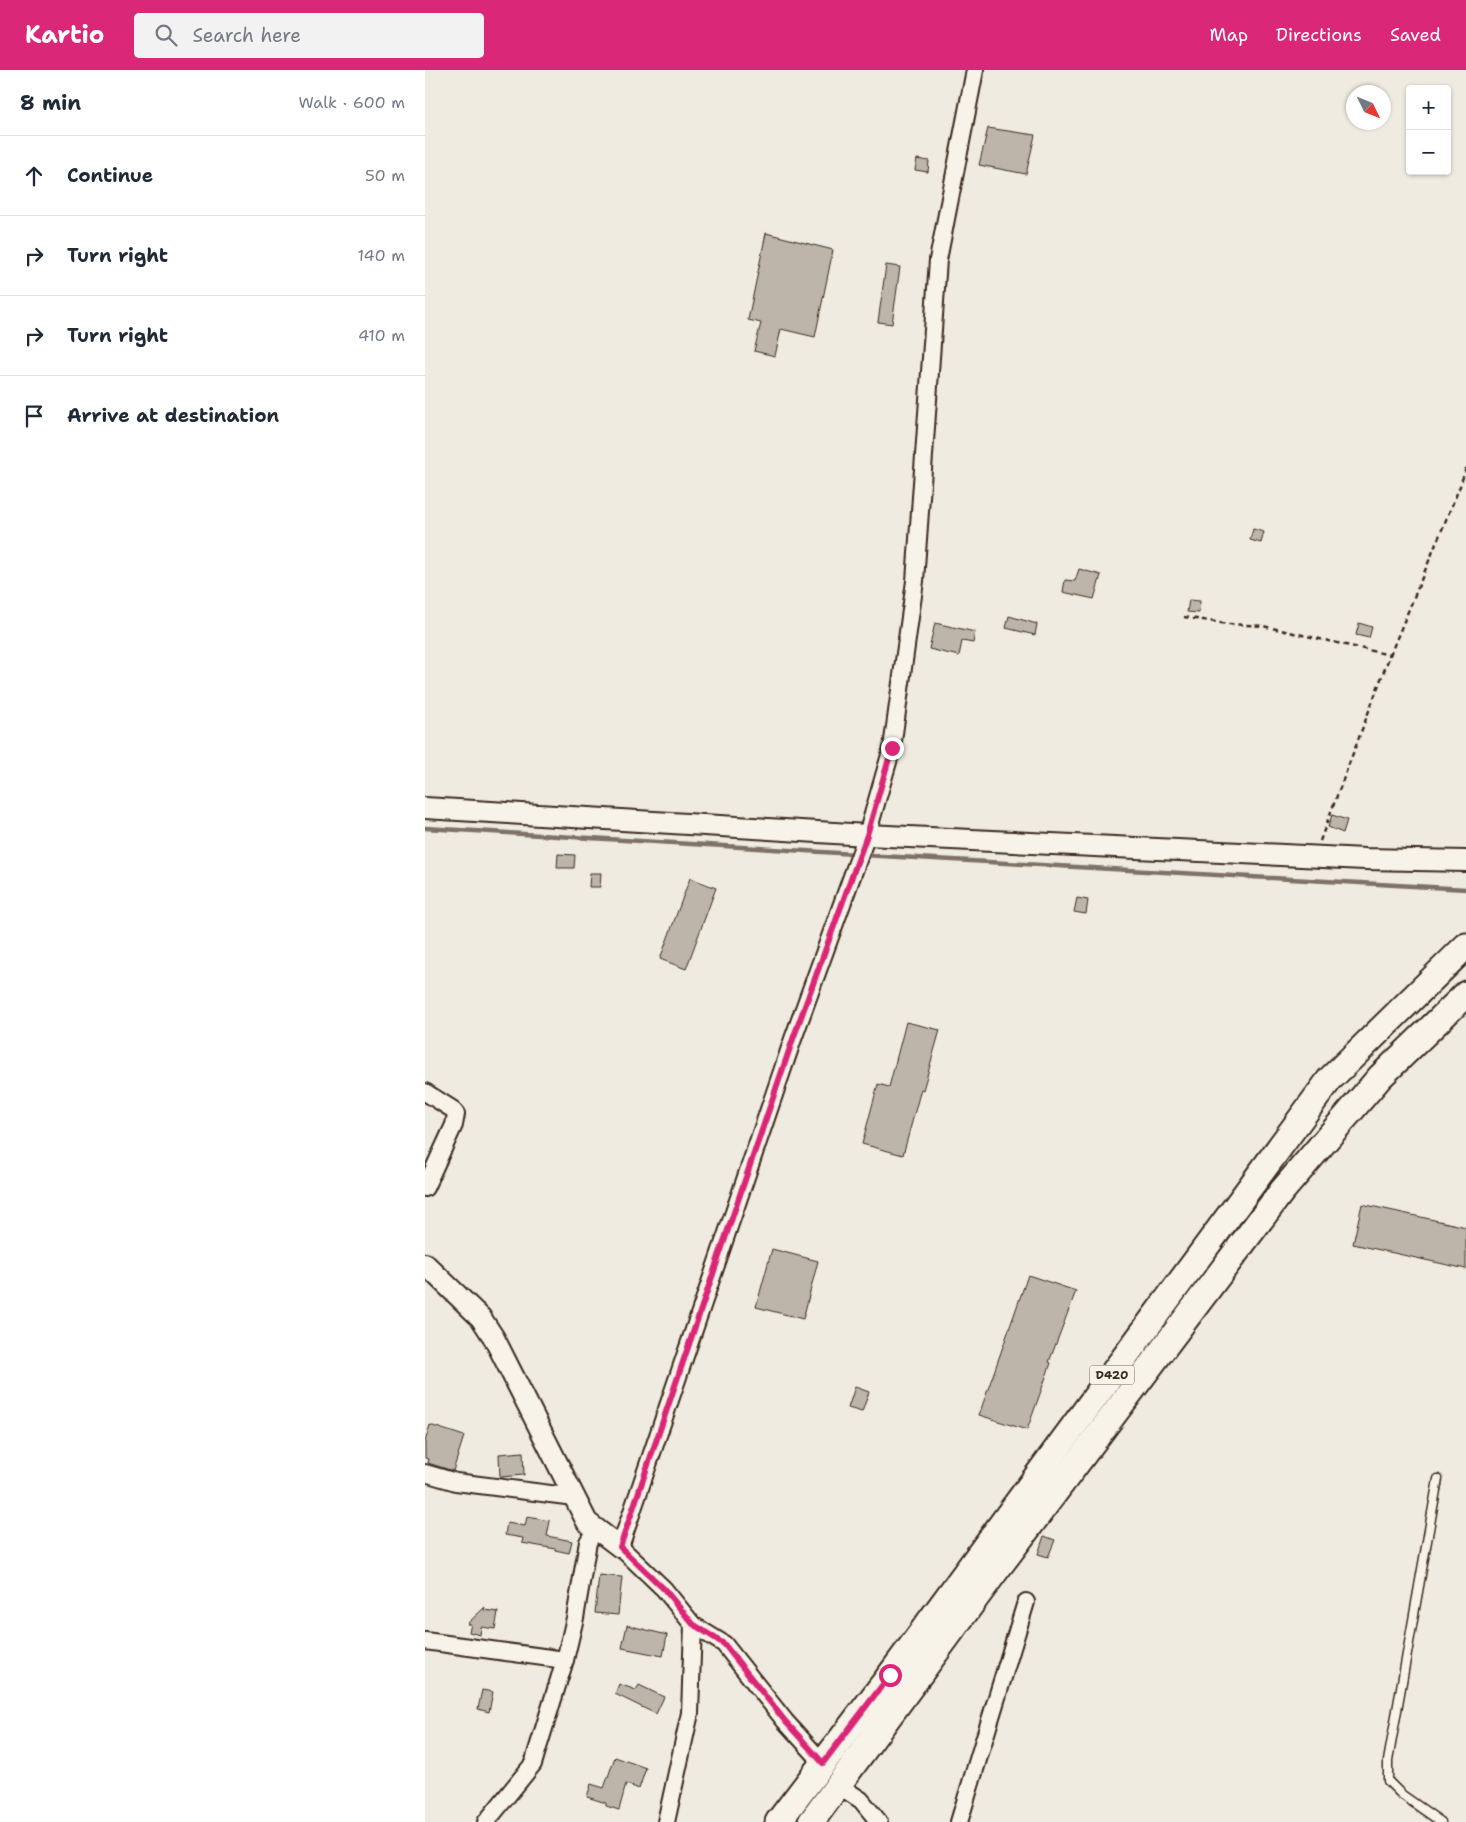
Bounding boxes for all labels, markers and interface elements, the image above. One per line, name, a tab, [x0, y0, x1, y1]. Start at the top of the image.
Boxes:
search box	[134, 13, 484, 58]
text: Kartio	[25, 19, 104, 51]
icon: search	[152, 21, 180, 49]
text: Search here	[192, 23, 301, 48]
text: Map	[1210, 23, 1248, 47]
text: Directions	[1276, 23, 1362, 47]
text: Saved	[1390, 23, 1441, 47]
north arrow	[1346, 85, 1391, 130]
map controls	[1406, 85, 1451, 175]
button: +	[1406, 85, 1451, 130]
text: 8 min	[20, 89, 81, 117]
text: Walk · 600 m	[299, 92, 405, 113]
button: −	[1406, 130, 1451, 175]
icon: ahead	[20, 162, 48, 190]
text: Continue	[67, 163, 153, 188]
text: 50 m	[365, 165, 405, 186]
icon: right	[20, 242, 48, 270]
text: Turn right	[67, 243, 168, 268]
text: 140 m	[358, 245, 405, 266]
icon: right	[20, 322, 48, 350]
text: Turn right	[67, 323, 168, 348]
text: 410 m	[358, 325, 405, 346]
icon: arrive	[20, 402, 48, 430]
text: Arrive at destination	[67, 403, 279, 428]
route end	[881, 737, 904, 760]
road number: D420	[1089, 1366, 1135, 1384]
route start	[879, 1664, 902, 1687]

